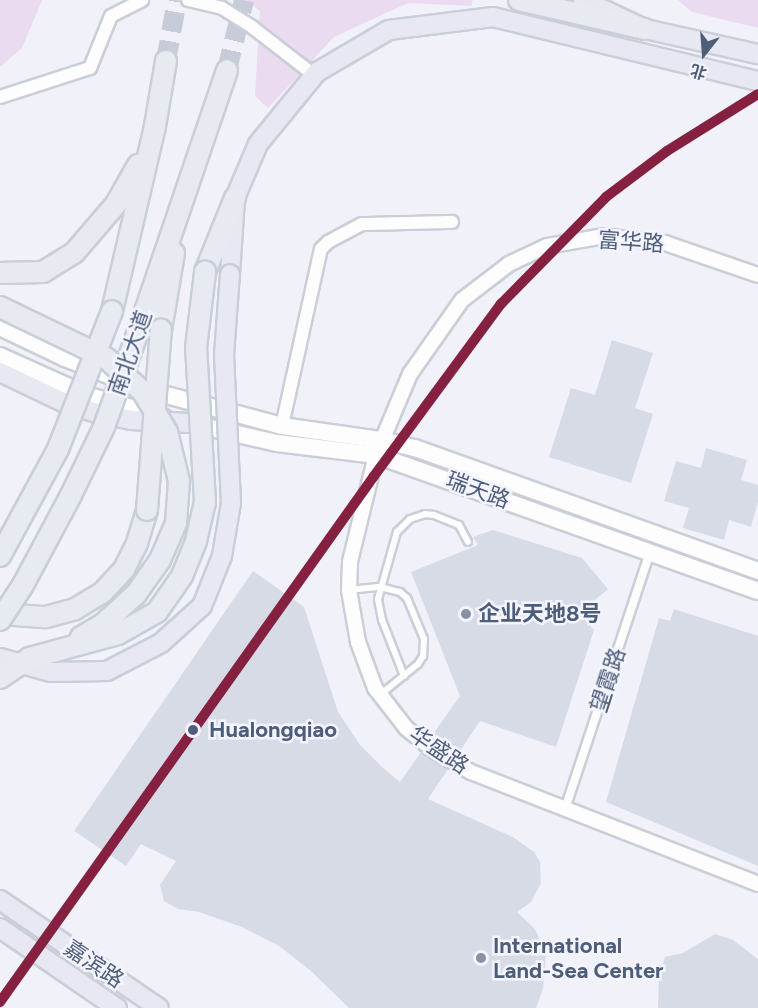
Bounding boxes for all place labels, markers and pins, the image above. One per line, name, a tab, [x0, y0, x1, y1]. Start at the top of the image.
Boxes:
place label: 企业天地8号	[478, 601, 601, 627]
marker: 企业天地8号	[459, 607, 473, 621]
place label: Hualongqiao	[209, 717, 337, 743]
marker: Hualongqiao	[182, 719, 204, 741]
place label: International Land-Sea Center	[493, 932, 663, 984]
marker: International Land-Sea Center	[474, 951, 488, 965]

